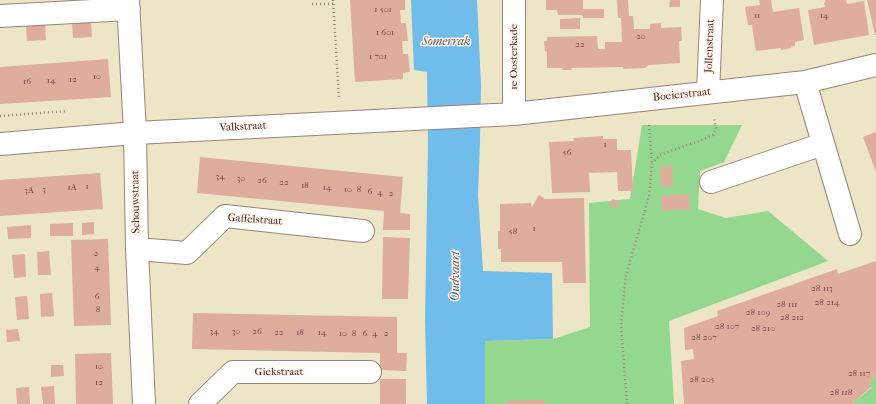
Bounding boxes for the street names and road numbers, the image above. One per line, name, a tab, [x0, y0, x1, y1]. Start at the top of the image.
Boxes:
street label: Jollenstraat	[702, 19, 718, 73]
street label: 1e Oosterkade	[507, 24, 521, 90]
street label: Boeierstraat	[652, 85, 712, 105]
street label: Valkstraat	[219, 119, 267, 135]
street label: Schouwstraat	[129, 170, 143, 234]
street label: Gaffelstraat	[227, 212, 283, 228]
street label: Giekstraat	[255, 365, 303, 379]

